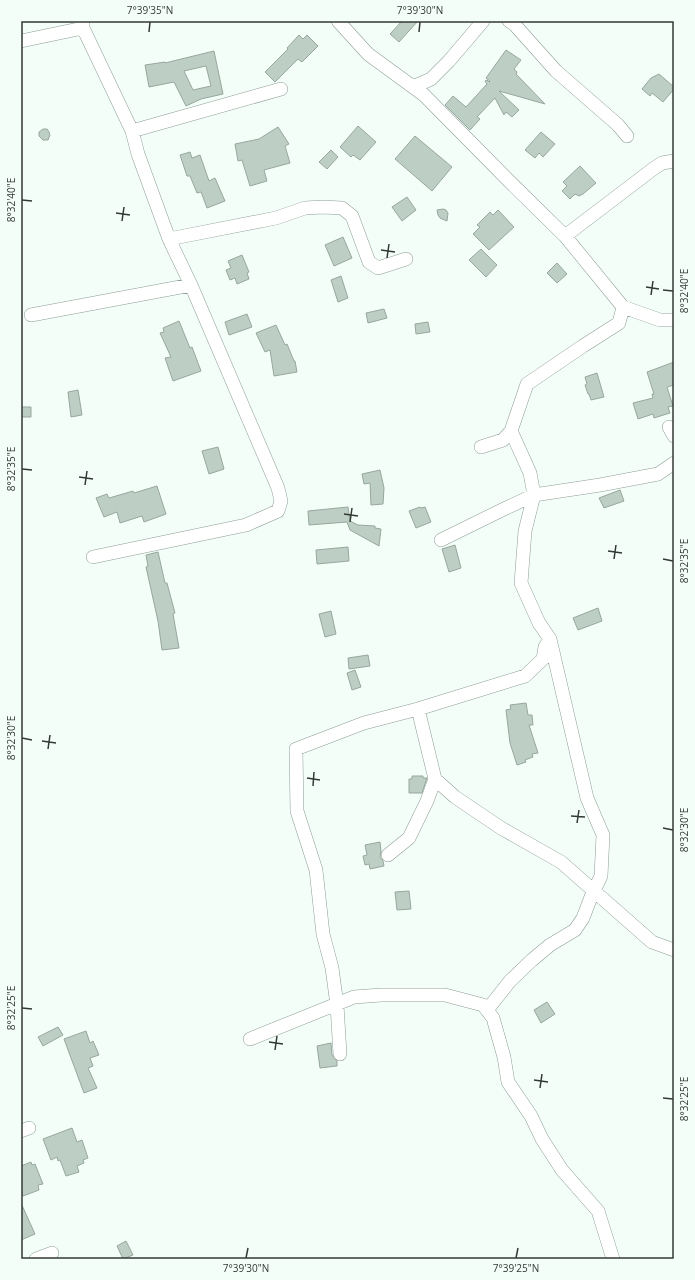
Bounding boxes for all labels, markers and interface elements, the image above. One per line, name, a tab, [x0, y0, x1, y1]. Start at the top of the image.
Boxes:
text: 7°39'35"N	[127, 3, 173, 17]
text: 7°39'30"N	[397, 3, 443, 17]
text: 8°32'40"E	[4, 178, 18, 222]
text: 8°32'40"E	[677, 269, 691, 313]
text: 8°32'35"E	[4, 447, 18, 491]
text: 8°32'35"E	[677, 539, 691, 583]
text: 8°32'30"E	[4, 716, 18, 760]
text: 8°32'30"E	[677, 808, 691, 852]
text: 8°32'25"E	[4, 986, 18, 1030]
text: 8°32'25"E	[677, 1077, 691, 1121]
text: 7°39'30"N	[223, 1261, 269, 1275]
text: 7°39'25"N	[493, 1261, 539, 1275]

